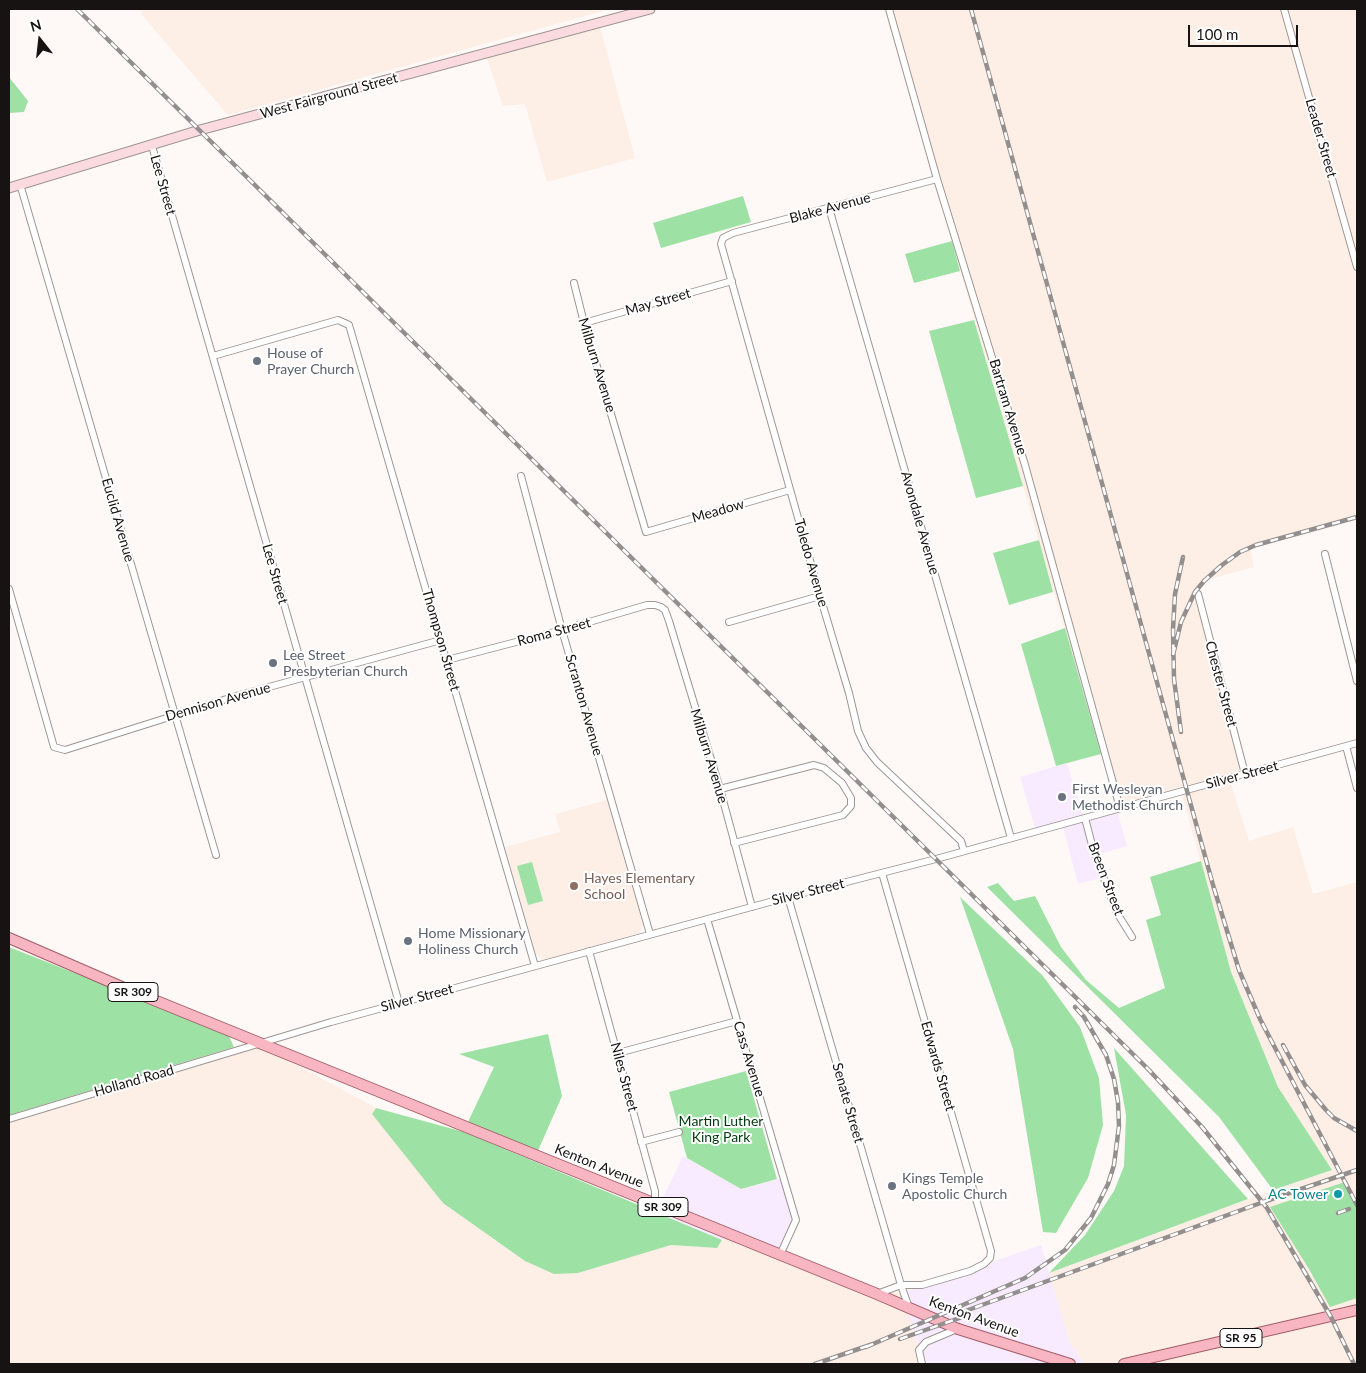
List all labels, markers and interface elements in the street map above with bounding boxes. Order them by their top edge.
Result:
north arrow [15,15,65,65]
text: N [28,15,43,35]
scale bar [1191,15,1301,47]
text: 100 m [1196,25,1238,43]
street label: West Fairground Street [258,70,400,122]
street label: Leader Street [1302,96,1340,180]
street label: Lee Street [146,153,180,217]
street label: Blake Avenue [788,189,872,227]
street label: May Street [623,285,693,319]
street label: Milburn Avenue [575,316,619,414]
place label: House of Prayer Church [267,345,354,378]
marker: House of Prayer Church [251,355,263,367]
street label: Bartram Avenue [985,357,1031,457]
street label: Avondale Avenue [897,469,943,577]
street label: Euclid Avenue [98,476,138,564]
street label: Meadow [690,496,746,526]
street label: Toledo Avenue [790,517,832,609]
street label: Lee Street [258,542,292,606]
street label: Thompson Street [418,587,464,693]
street label: Roma Street [516,614,592,650]
street label: Chester Street [1201,639,1241,729]
place label: Lee Street Presbyterian Church [283,647,408,680]
street label: Scranton Avenue [562,652,606,758]
marker: Lee Street Presbyterian Church [267,657,279,669]
street label: Dennison Avenue [163,679,273,725]
street label: Milburn Avenue [687,707,731,805]
street label: Silver Street [1204,757,1280,793]
place label: First Wesleyan Methodist Church [1072,781,1183,814]
marker: First Wesleyan Methodist Church [1056,791,1068,803]
street label: Breen Street [1084,840,1128,918]
place label: Hayes Elementary School [584,870,695,902]
street label: Silver Street [770,875,846,909]
marker: Hayes Elementary School [568,880,580,892]
place label: Home Missionary Holiness Church [418,925,526,958]
marker: Home Missionary Holiness Church [402,935,414,947]
street label: Silver Street [379,980,455,1016]
road number: SR 309 [108,982,158,1002]
street label: Cass Avenue [730,1019,768,1099]
street label: Edwards Street [917,1019,959,1113]
street label: Niles Street [607,1040,641,1114]
street label: Senate Street [829,1061,867,1145]
street label: Holland Road [92,1062,176,1100]
park label: Martin Luther King Park [679,1113,763,1146]
street label: Kenton Avenue [552,1141,646,1191]
place label: Kings Temple Apostolic Church [902,1170,1007,1202]
marker: Kings Temple Apostolic Church [886,1180,898,1192]
place label: AC Tower [1268,1186,1328,1202]
marker: AC Tower [1332,1188,1344,1200]
road number: SR 309 [638,1198,688,1216]
street label: Kenton Avenue [927,1293,1021,1341]
road number: SR 95 [1220,1329,1262,1348]

